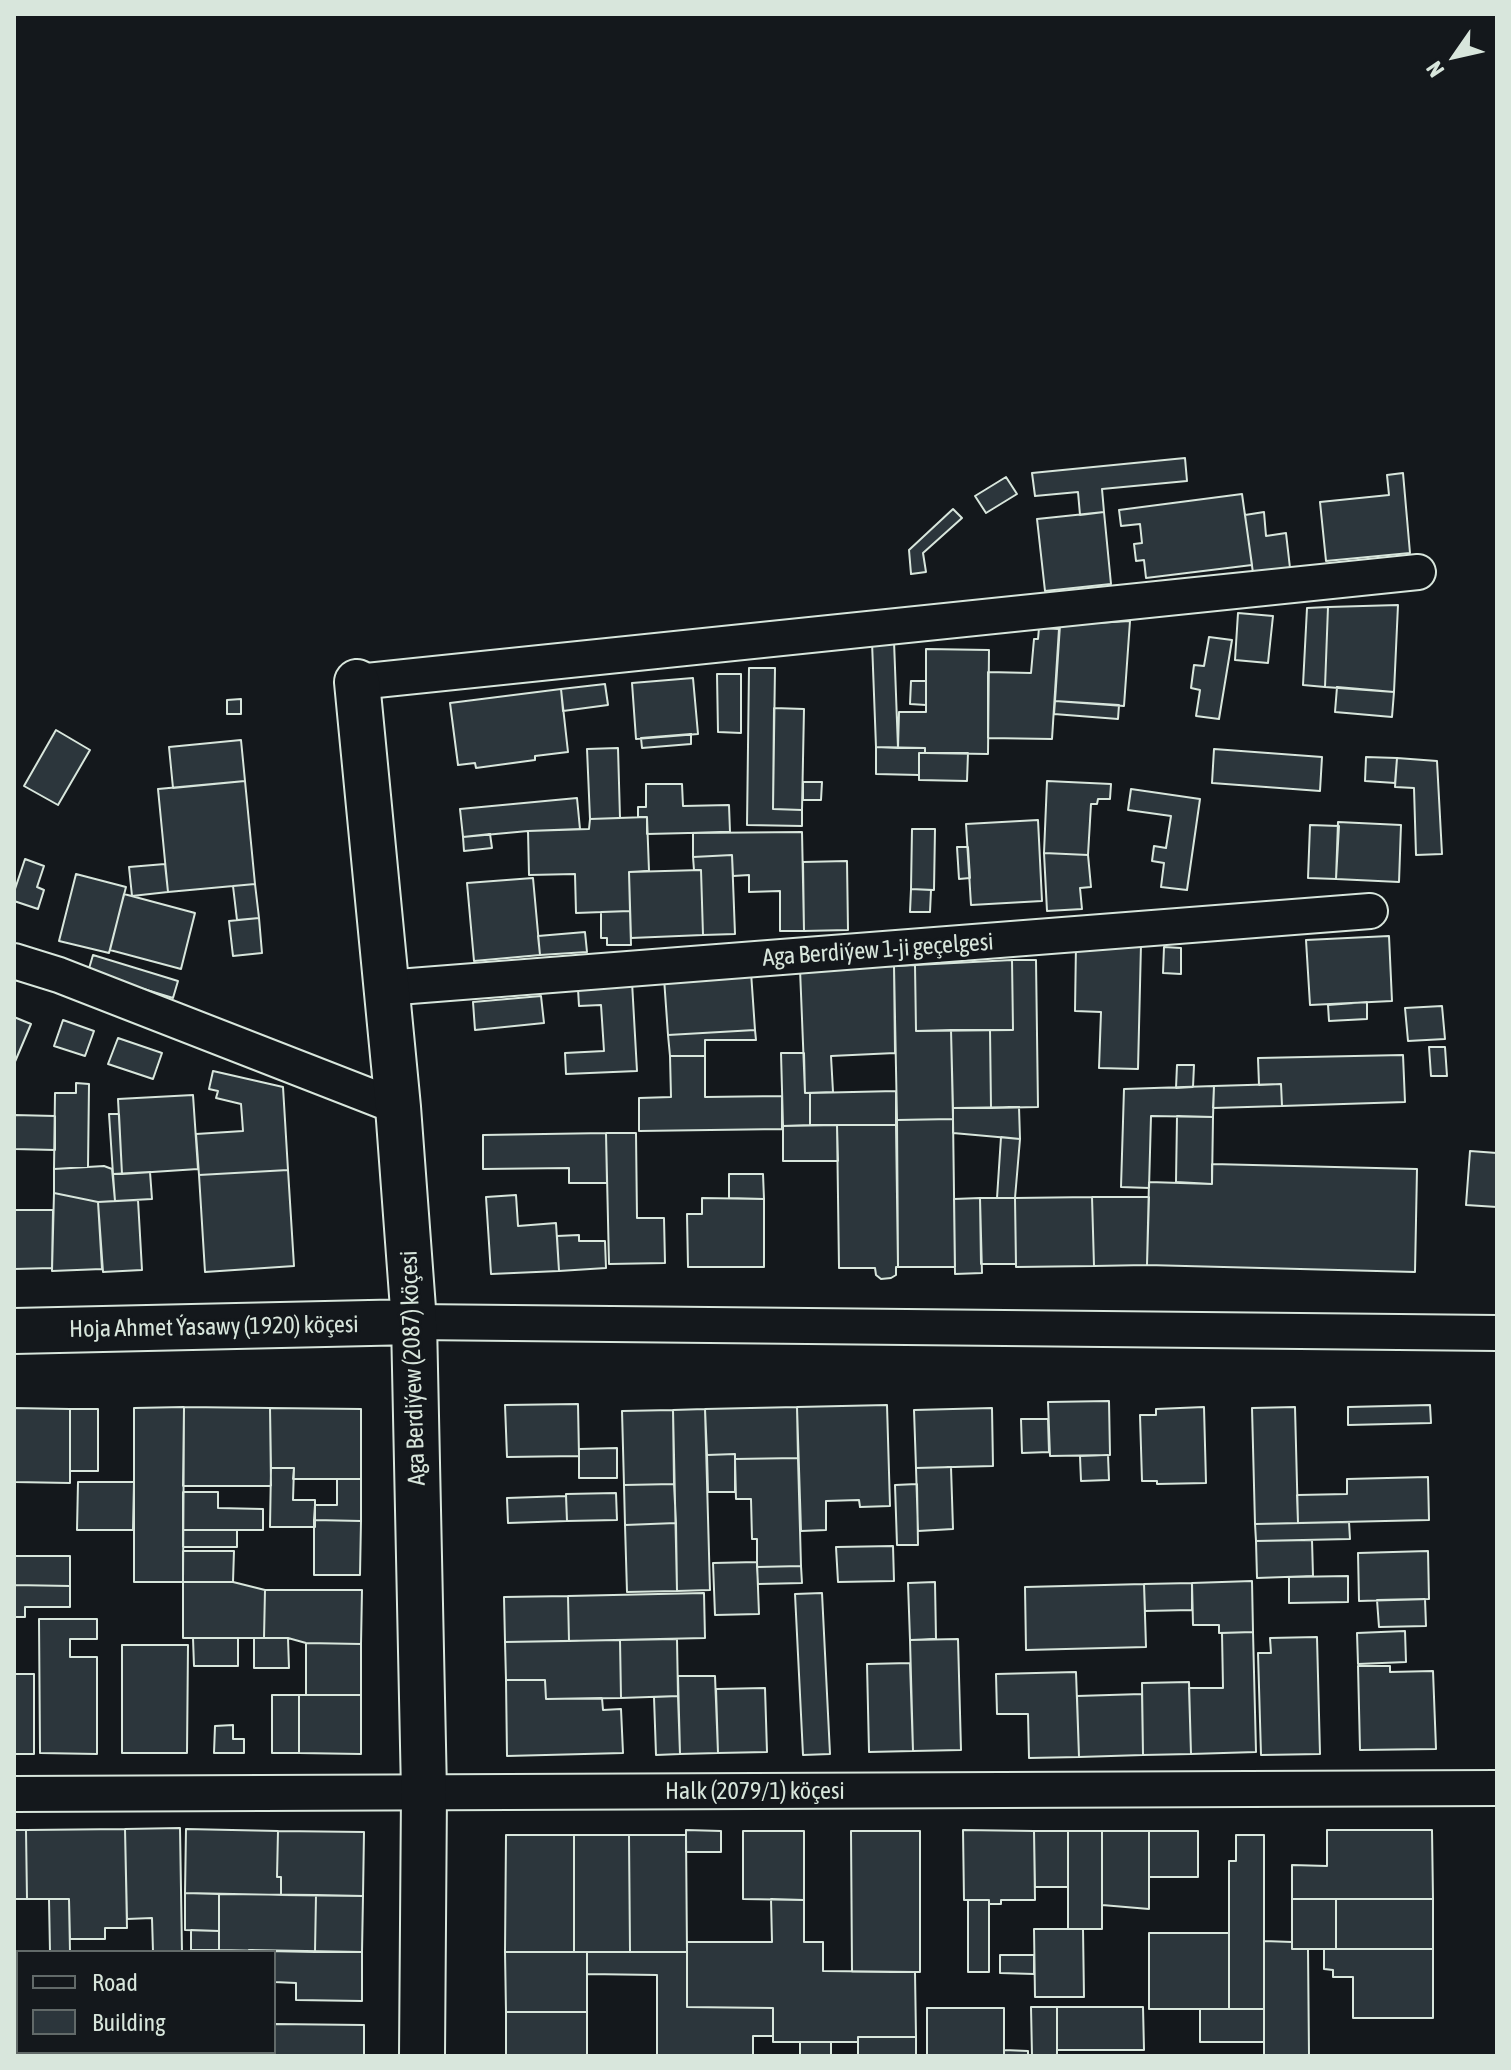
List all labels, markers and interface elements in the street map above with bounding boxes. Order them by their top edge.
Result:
north arrow [1415,16,1495,96]
text: N [1421,57,1450,82]
street label: Aga Berdiýew 1-ji geçelgesi [761,928,995,972]
street label: Aga Berdiýew (2087) köçesi [395,1250,431,1486]
street label: Hoja Ahmet Ýasawy (1920) köçesi [69,1310,359,1344]
street label: Halk (2079/1) köçesi [665,1777,845,1805]
legend [16,1950,276,2054]
text: Road [92,1969,138,1996]
text: Building [92,2009,165,2036]

